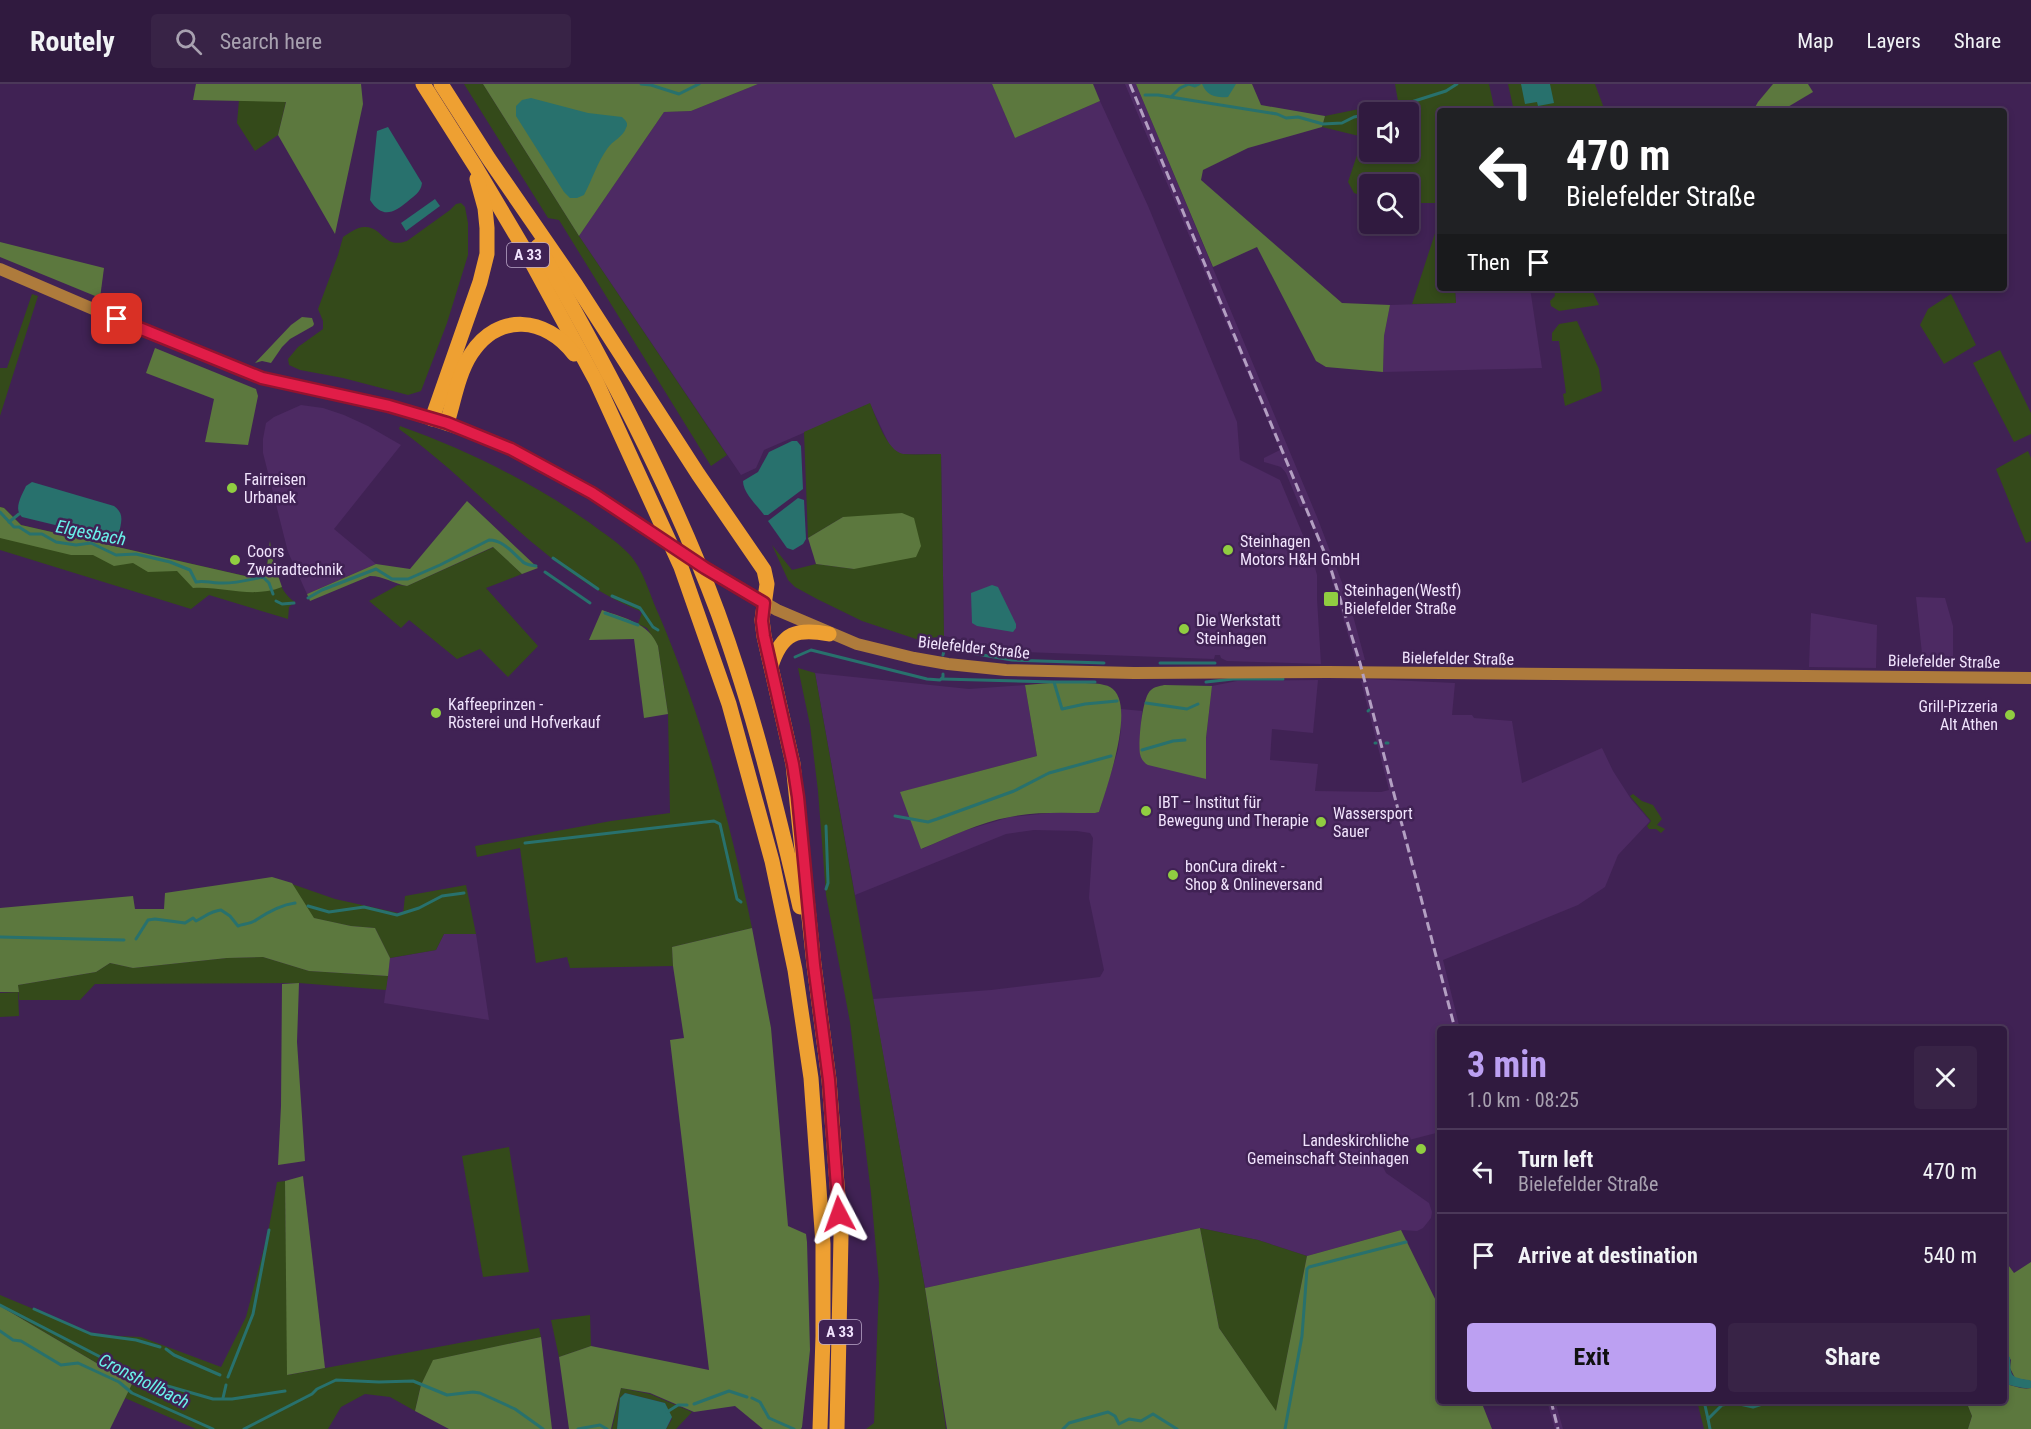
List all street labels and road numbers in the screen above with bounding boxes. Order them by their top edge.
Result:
road number: A 33 [507,243,549,267]
street label: Bielefelder Straße [917,632,1031,663]
street label: Bielefelder Straße [1402,648,1514,669]
street label: Bielefelder Straße [1888,651,2000,672]
road number: A 33 [819,1320,861,1344]

